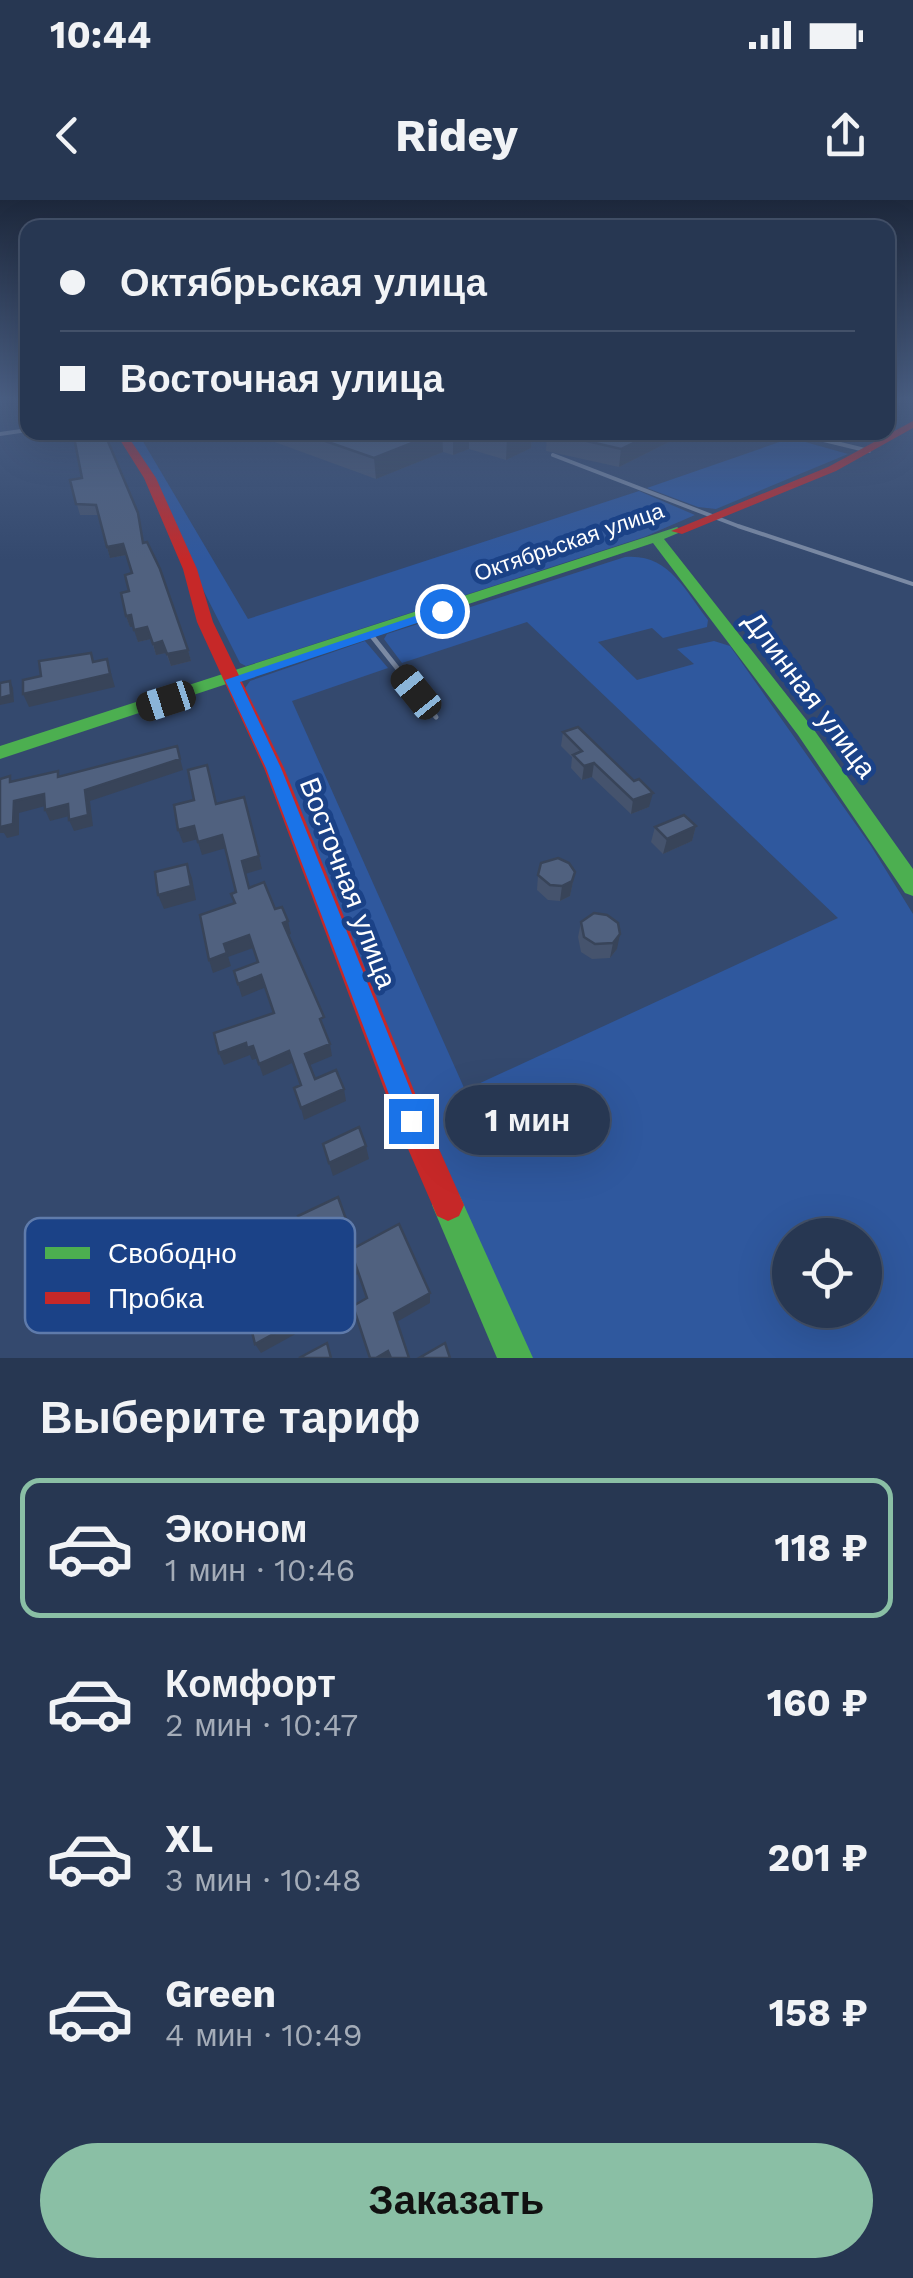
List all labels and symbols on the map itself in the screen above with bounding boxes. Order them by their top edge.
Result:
street label: Октябрьская улица [471,498,668,586]
route start [420,589,465,634]
street label: Длинная улица [737,606,883,785]
car [385,659,447,725]
car [133,677,199,725]
street label: Восточная улица [293,773,404,993]
callout: 1 мин [446,1086,611,1156]
route end [389,1099,434,1144]
legend [25,1218,355,1333]
text: Свободно [108,1237,237,1270]
text: Пробка [108,1282,204,1315]

